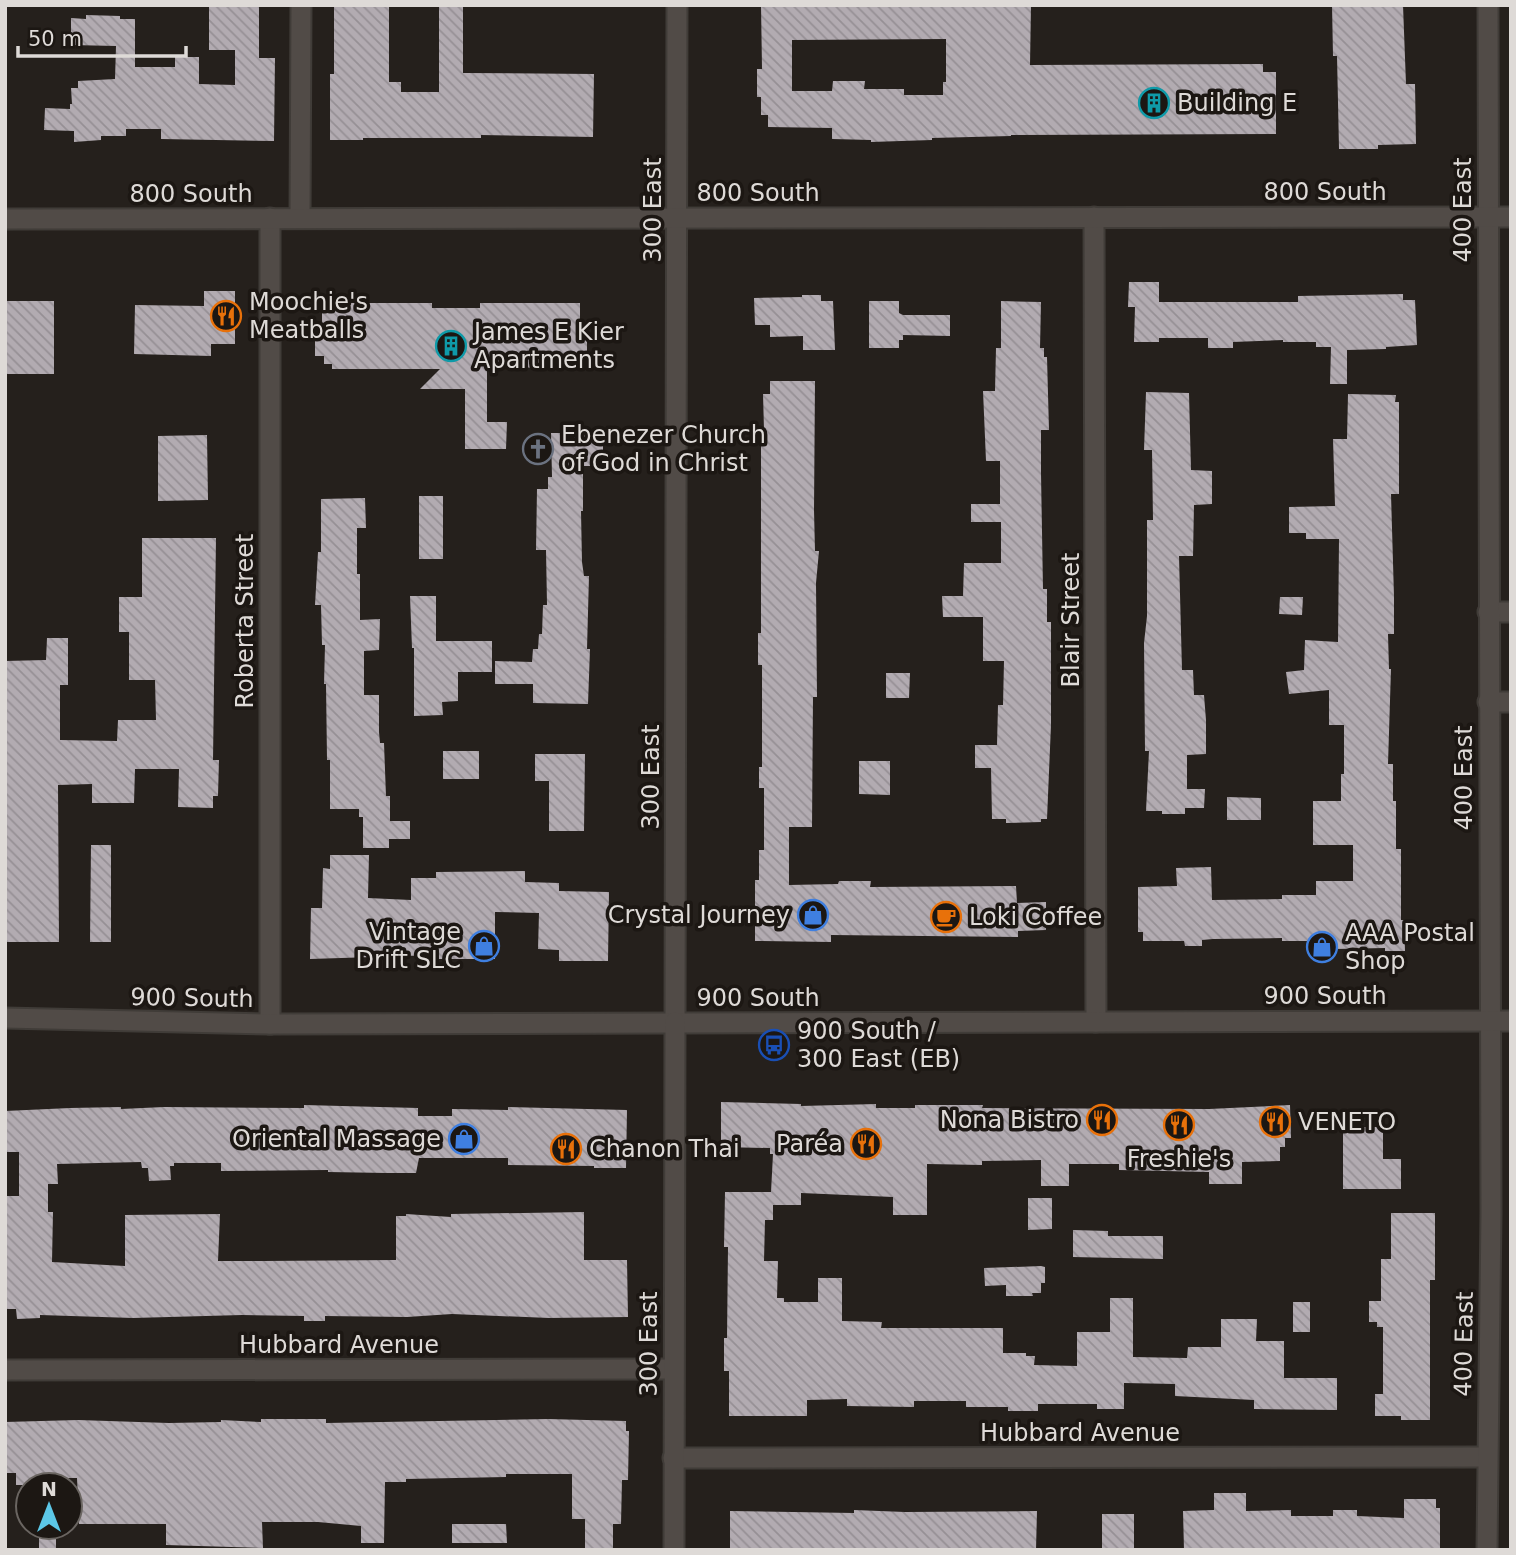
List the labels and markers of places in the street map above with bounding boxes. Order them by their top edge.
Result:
building icon: Building E [1137,86,1171,120]
place label: Building E [1177,89,1297,117]
place label: Moochie's Meatballs [249,288,368,344]
restaurant icon: Moochie's Meatballs [209,299,243,333]
place label: James E Kier Apartments [472,318,624,374]
building icon: James E Kier Apartments [434,329,468,363]
place label: Ebenezer Church of God in Christ [561,421,766,477]
church icon: Ebenezer Church of God in Christ [521,432,555,466]
shop icon: Crystal Journey [796,898,830,932]
cafe icon: Loki Coffee [929,900,963,934]
place label: Crystal Journey [608,901,790,929]
place label: Loki Coffee [969,903,1102,931]
place label: Vintage Drift SLC [356,918,461,974]
place label: AAA Postal Shop [1345,919,1475,975]
shop icon: Vintage Drift SLC [467,929,501,963]
shop icon: AAA Postal Shop [1305,930,1339,964]
place label: 900 South / 300 East (EB) [797,1017,960,1073]
bus stop icon: 900 South / 300 East (EB) [757,1028,791,1062]
restaurant icon: Nona Bistro [1085,1103,1119,1137]
restaurant icon: VENETO [1258,1105,1292,1139]
place label: Nona Bistro [940,1106,1079,1134]
restaurant icon: Freshie's [1162,1108,1196,1142]
place label: VENETO [1298,1108,1396,1136]
shop icon: Oriental Massage [447,1122,481,1156]
place label: Oriental Massage [232,1125,441,1153]
restaurant icon: Paréa [849,1127,883,1161]
place label: Paréa [776,1130,843,1158]
restaurant icon: Chanon Thai [549,1132,583,1166]
place label: Chanon Thai [589,1135,740,1163]
place label: Freshie's [1127,1145,1231,1173]

